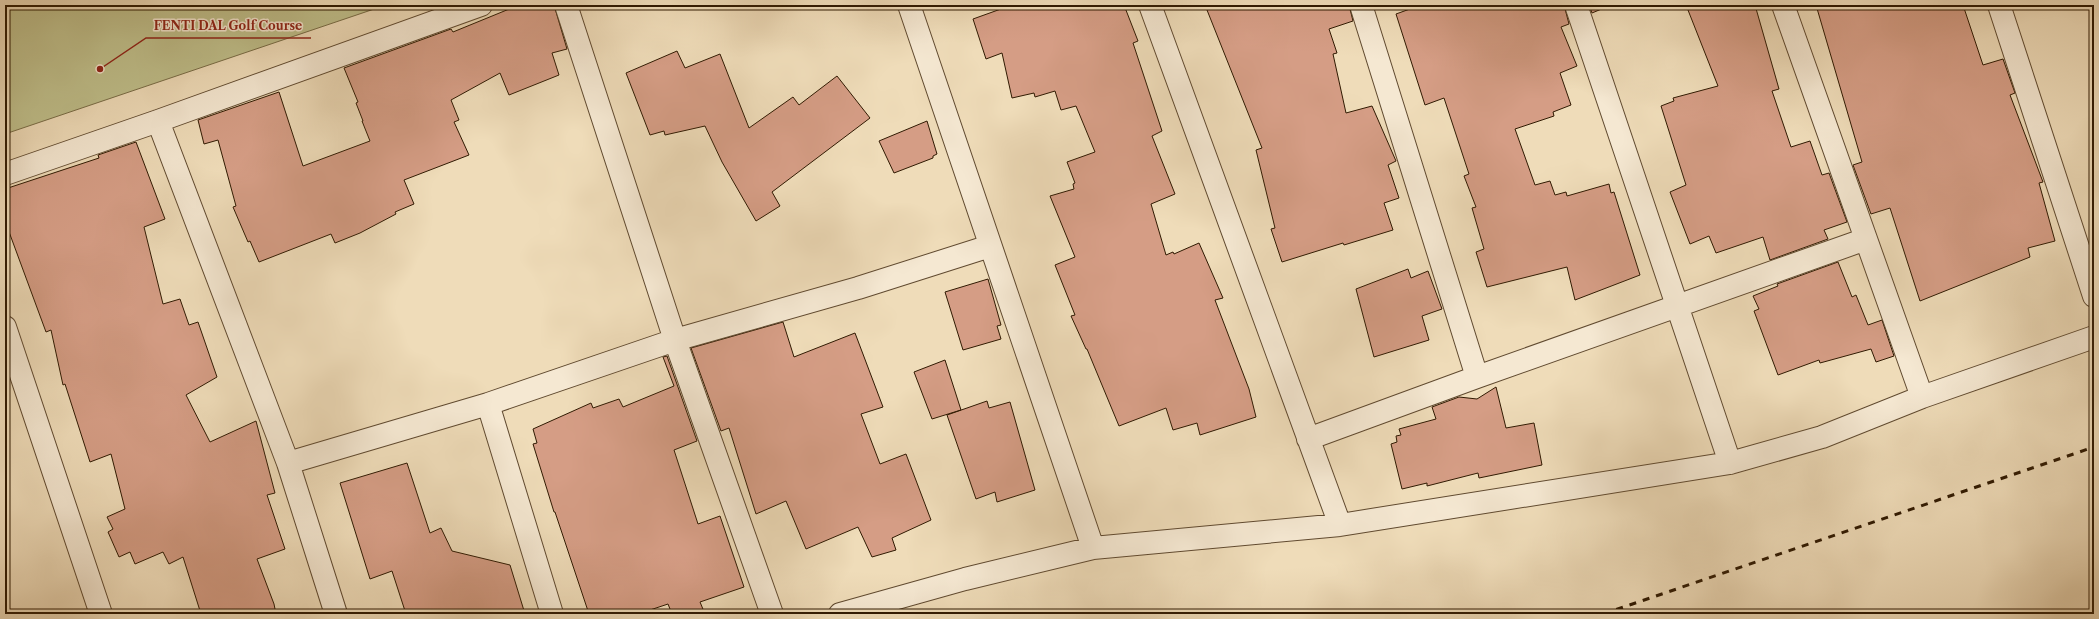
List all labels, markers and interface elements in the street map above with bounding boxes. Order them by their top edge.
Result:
callout: FENTI DAL Golf Course [146,14,311,38]
text: FENTI DAL Golf Course [154,18,302,33]

